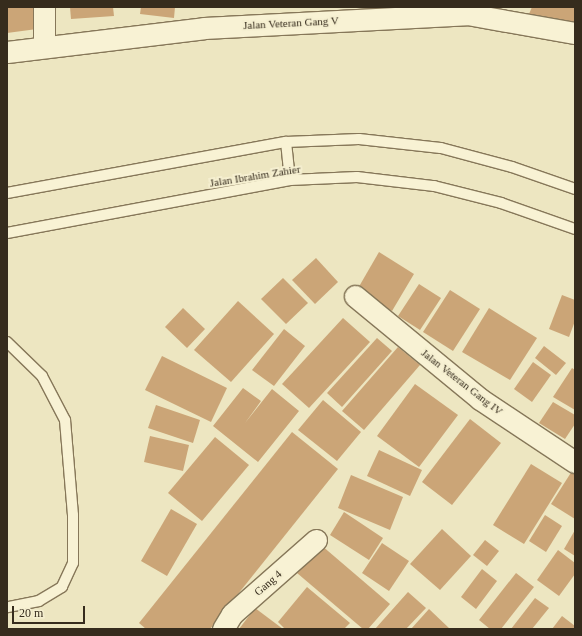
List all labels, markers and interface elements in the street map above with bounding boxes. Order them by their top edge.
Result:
street label: Jalan Veteran Gang V [243,14,339,32]
street label: Jalan Ibrahim Zahier [209,162,301,190]
street label: Jalan Veteran Gang IV [419,346,505,418]
street label: Gang 4 [252,567,284,599]
scale bar [14,598,87,624]
text: 20 m [19,606,43,620]

